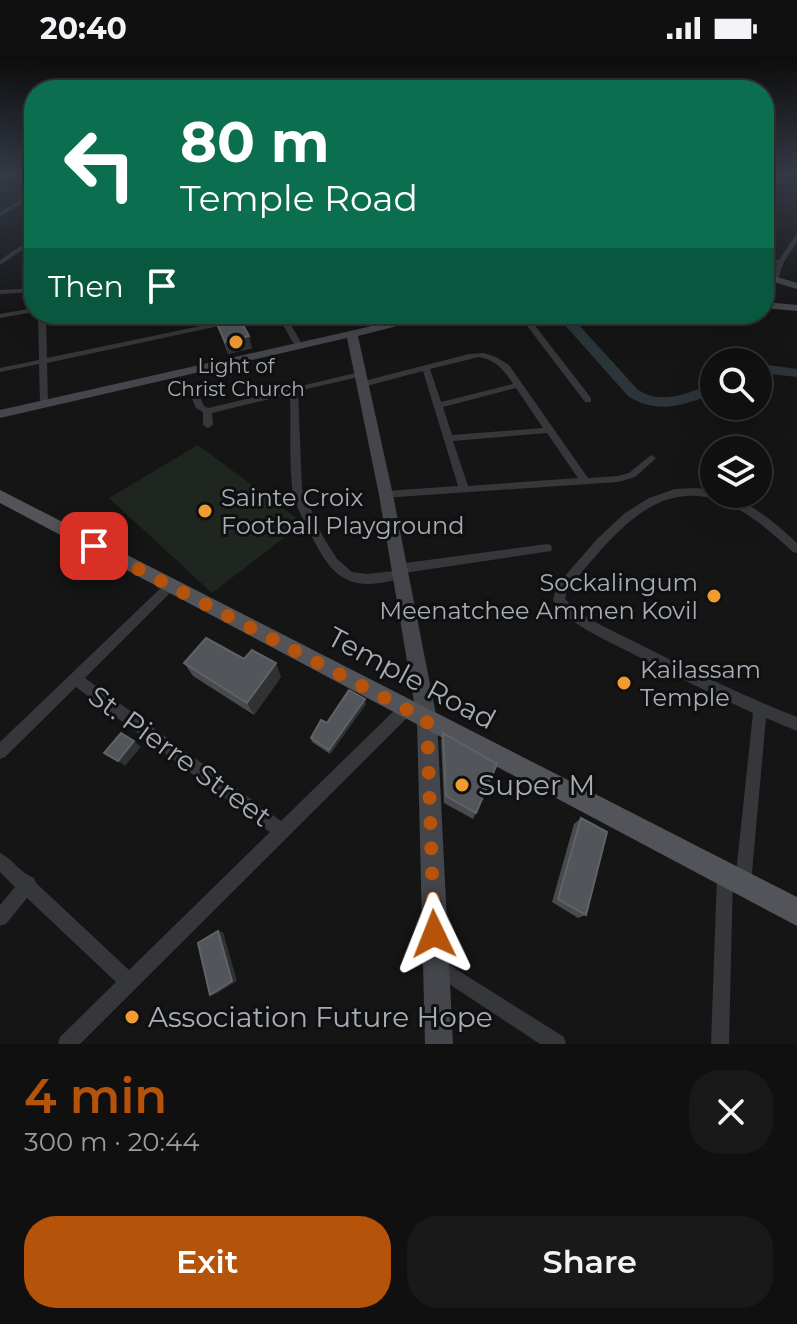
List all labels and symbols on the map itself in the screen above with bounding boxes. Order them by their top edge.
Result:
marker: Light of Christ Church [227,333,245,351]
place label: Light of Christ Church [167,354,305,401]
place label: Sainte Croix Football Playground [221,483,465,540]
marker: Sainte Croix Football Playground [196,502,214,520]
pin [60,512,128,580]
place label: Sockalingum Meenatchee Ammen Kovil [379,568,698,625]
marker: Sockalingum Meenatchee Ammen Kovil [705,587,723,605]
street label: Temple Road [322,620,502,736]
place label: Kailassam Temple [640,655,761,712]
marker: Kailassam Temple [615,674,633,692]
street label: St. Pierre Street [82,678,278,834]
place label: Super M [478,768,595,802]
marker: Super M [453,776,471,794]
position arrow [392,892,476,976]
place label: Association Future Hope [148,1000,493,1034]
marker: Association Future Hope [123,1008,141,1026]

